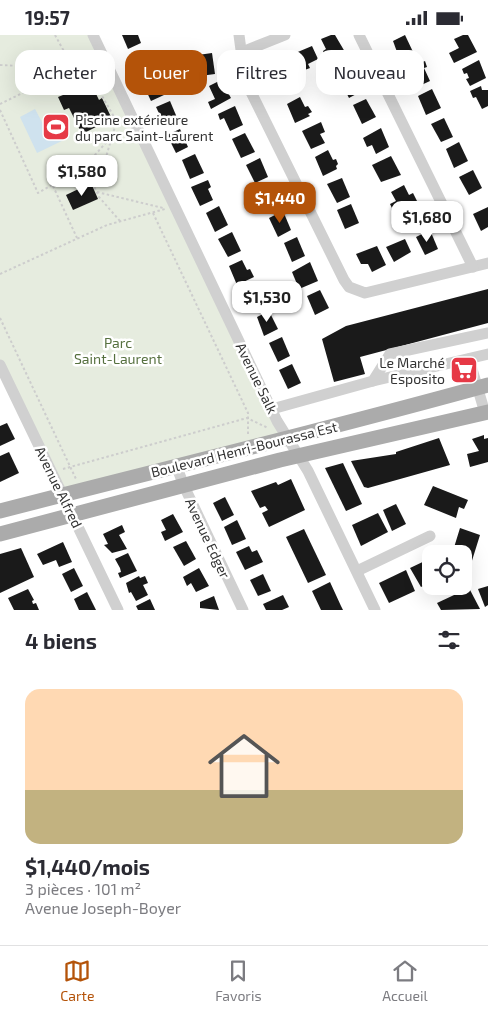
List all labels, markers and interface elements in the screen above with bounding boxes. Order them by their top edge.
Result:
text: 19:57 [25,6,70,29]
chip: Acheter [15,50,115,95]
chip: Louer [125,50,207,95]
chip: Filtres [217,50,306,95]
chip: Nouveau [316,50,424,95]
place label: Piscine extérieure du parc Saint-Laurent [75,111,213,144]
sports icon: Piscine extérieure du parc Saint-Laurent [41,112,71,142]
pin: $1,580 [41,155,123,197]
text: $1,580 [58,161,106,180]
pin: $1,440 [239,181,321,224]
text: $1,440 [255,188,305,207]
pin: $1,680 [386,201,468,243]
text: $1,680 [402,207,452,226]
pin: $1,530 [226,281,308,323]
text: $1,530 [243,287,291,306]
park label: Parc Saint-Laurent [74,334,162,367]
street label: Avenue Salk [233,340,281,416]
place label: Le Marché Esposito [379,354,445,387]
supermarket icon: Le Marché Esposito [449,355,479,385]
street label: Boulevard Henri-Bourassa Est [149,418,339,480]
street label: Avenue Alfred [32,443,86,531]
street label: Avenue Edger [182,495,234,581]
map controls [422,545,472,595]
button: locate [422,545,472,595]
icon: filters [435,626,463,654]
text: 4 biens [25,628,97,653]
icon: home [199,721,289,811]
text: $1,440/mois [25,854,150,879]
text: 3 pièces · 101 m² [25,879,141,898]
text: Avenue Joseph-Boyer [25,898,181,917]
tab: Carte [60,957,94,1004]
tab: Favoris [215,957,262,1004]
tab: Accueil [382,957,428,1004]

